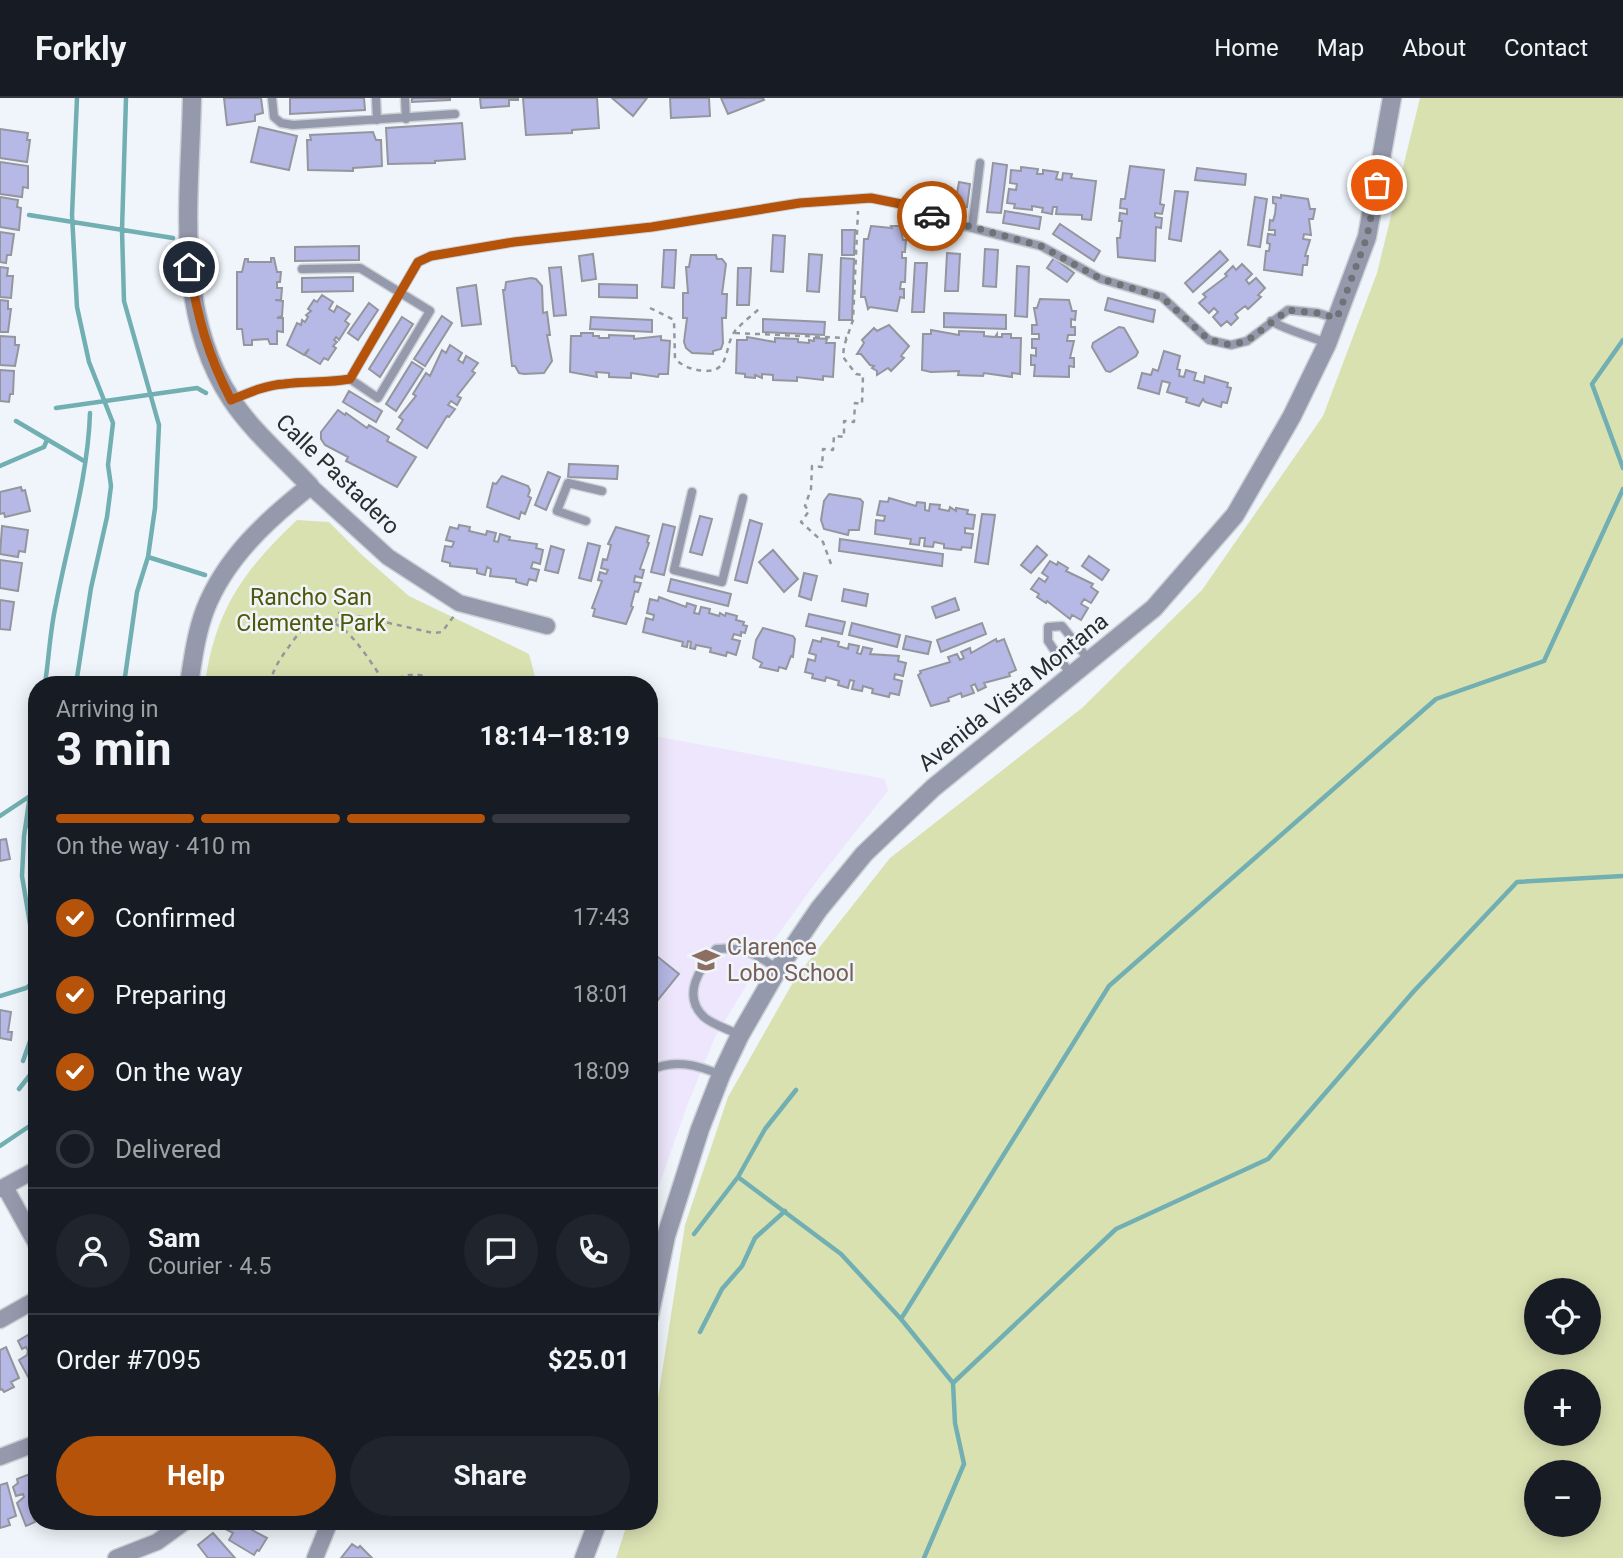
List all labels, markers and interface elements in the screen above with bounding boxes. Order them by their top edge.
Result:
text: Forkly [35,29,126,68]
text: Home [1214,34,1279,62]
text: Map [1317,34,1364,62]
text: About [1402,34,1466,62]
text: Contact [1504,34,1588,62]
pin [1347,155,1407,215]
icon: bag [1358,166,1396,204]
courier [897,181,967,251]
icon: car [913,197,951,235]
pin [159,237,219,297]
icon: home [170,248,208,286]
street label: Calle Pastadero [270,409,405,540]
park label: Rancho San Clemente Park [236,584,386,637]
street label: Avenida Vista Montana [913,608,1114,777]
text: Arriving in [56,696,159,723]
text: 18:14–18:19 [480,721,630,751]
text: 3 min [56,722,172,776]
text: On the way · 410 m [56,833,251,860]
icon: check [56,899,94,937]
text: Confirmed [115,903,236,933]
text: 17:43 [573,904,630,931]
place label: Clarence Lobo School [727,934,854,987]
school or university icon: Clarence Lobo School [691,945,721,975]
icon: check [56,976,94,1014]
text: Preparing [115,980,227,1010]
text: 18:01 [573,981,630,1008]
icon: check [56,1053,94,1091]
text: On the way [115,1057,243,1087]
text: 18:09 [573,1058,630,1085]
text: Delivered [115,1134,222,1164]
button: person [56,1214,130,1288]
button: chat [464,1214,538,1288]
button: phone [556,1214,630,1288]
text: Sam [148,1223,200,1253]
text: Courier · 4.5 [148,1253,271,1280]
map controls [1524,1278,1601,1537]
button: locate [1524,1278,1601,1355]
text: Order #7095 [56,1345,201,1375]
text: $25.01 [548,1345,630,1375]
button: + [1524,1369,1601,1446]
button: Help [56,1436,336,1516]
button: Share [350,1436,630,1516]
button: − [1524,1460,1601,1537]

